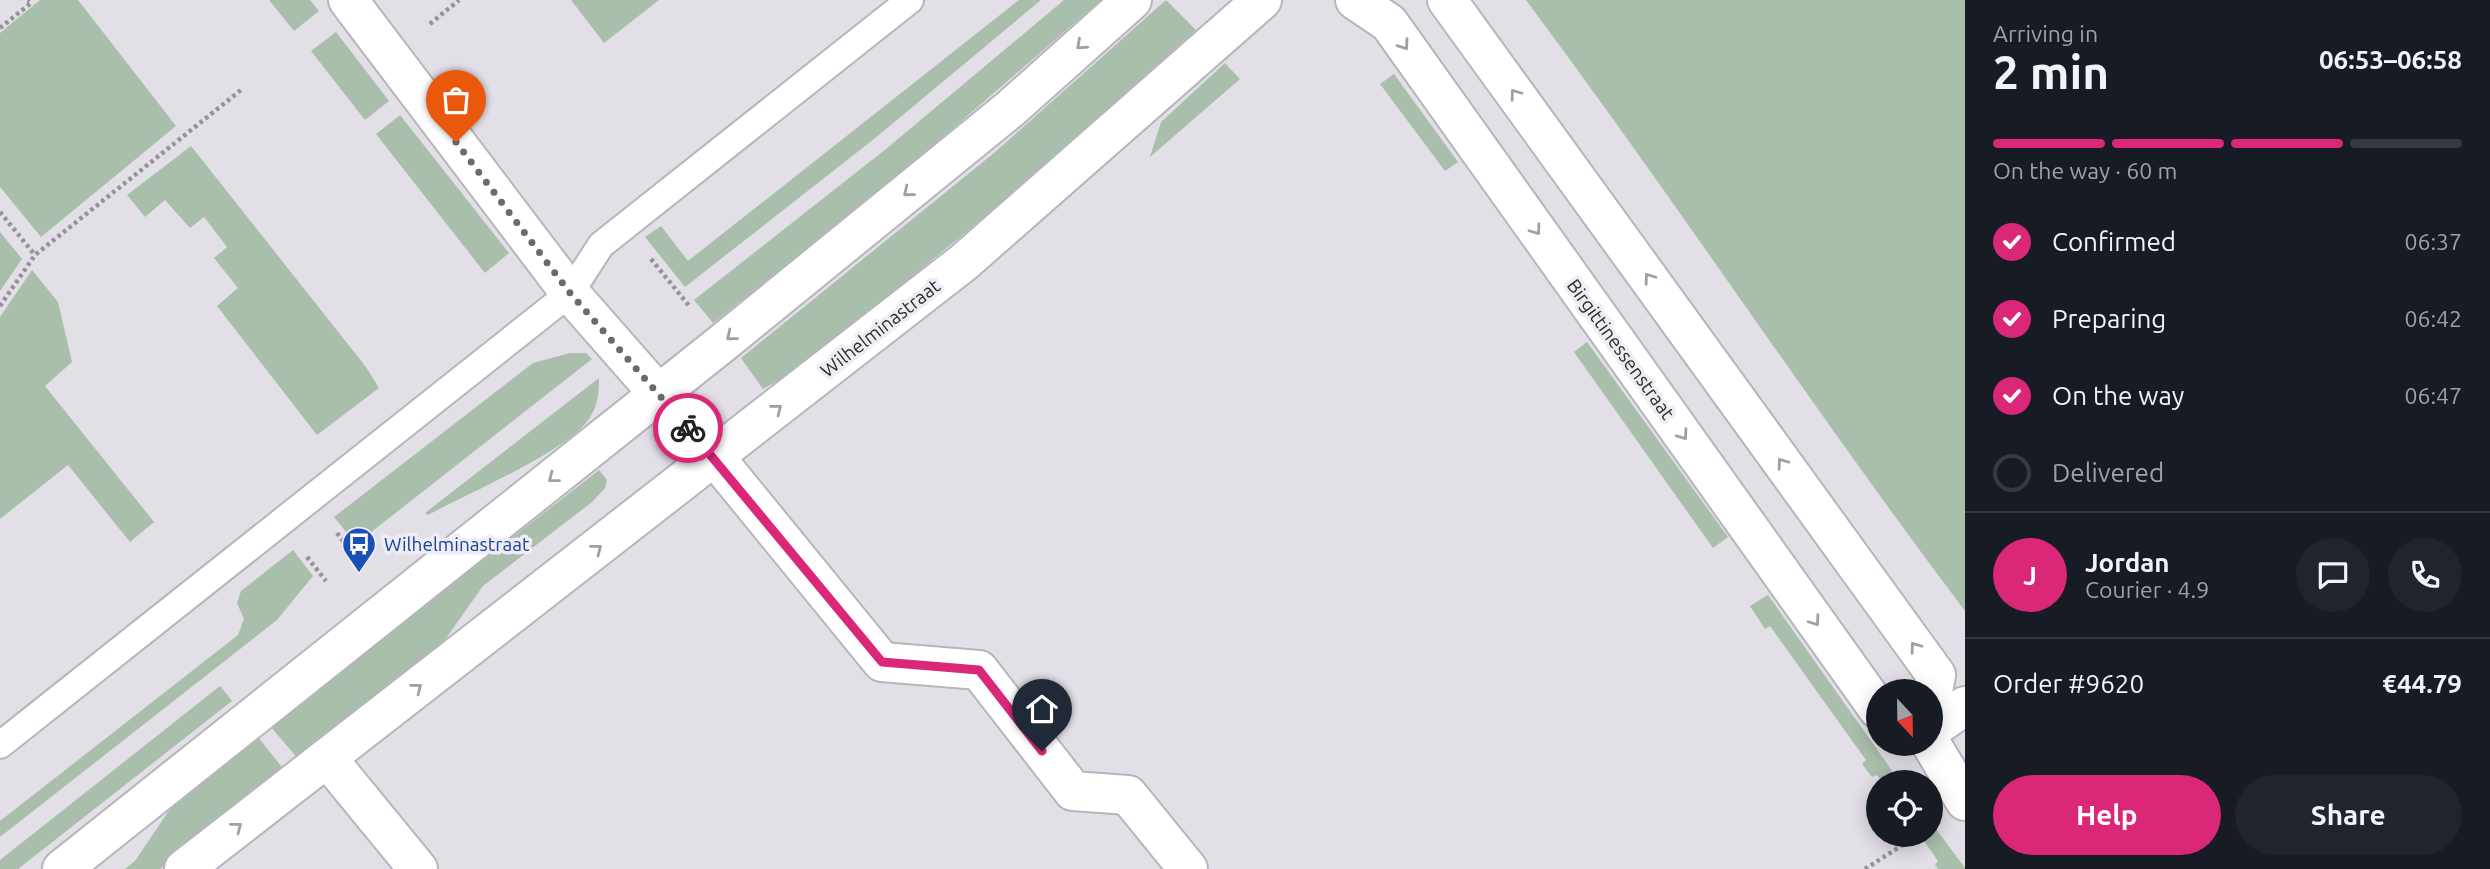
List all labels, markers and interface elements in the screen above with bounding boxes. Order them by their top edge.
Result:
text: Arriving in [1993,21,2098,46]
one-way arrow [1076,37,1089,50]
one-way arrow [1396,37,1408,50]
text: 06:53–06:58 [2319,45,2462,74]
text: 2 min [1993,46,2109,98]
pin [426,70,486,142]
icon: bag [437,81,475,119]
one-way arrow [1511,89,1524,102]
text: On the way · 60 m [1993,158,2177,183]
one-way arrow [903,184,915,197]
one-way arrow [1528,222,1541,235]
icon: check [1993,223,2031,261]
text: Confirmed [2052,227,2176,256]
text: 06:37 [2404,229,2462,254]
street label: Wilhelminastraat [816,274,944,381]
one-way arrow [1645,274,1657,286]
street label: Birgittinessenstraat [1563,275,1680,424]
icon: check [1993,300,2031,338]
text: Preparing [2052,304,2166,333]
text: 06:42 [2404,306,2462,331]
one-way arrow [727,328,739,341]
icon: check [1993,377,2031,415]
text: On the way [2052,381,2184,410]
text: 06:47 [2404,383,2462,408]
courier [653,393,723,463]
one-way arrow [770,405,782,418]
icon: bike [669,409,707,447]
one-way arrow [1675,427,1687,440]
one-way arrow [1778,458,1790,471]
text: Delivered [2052,458,2164,487]
one-way arrow [549,470,562,482]
bus stop icon: Wilhelminastraat [340,525,378,574]
place label: Wilhelminastraat [384,533,530,555]
button: chat [2296,538,2370,612]
button: phone [2388,538,2462,612]
one-way arrow [590,544,602,557]
text: Jordan [2085,548,2170,577]
text: J [2023,561,2037,590]
text: Courier · 4.9 [2085,577,2209,602]
one-way arrow [1807,613,1819,626]
one-way arrow [1911,642,1924,655]
text: Order #9620 [1993,669,2144,698]
text: €44.79 [2382,669,2462,698]
pin [1012,679,1072,751]
north arrow [1866,679,1942,756]
map controls [1866,679,1943,847]
one-way arrow [410,683,422,696]
icon: home [1023,690,1061,728]
button: locate [1866,770,1943,847]
button: Help [1993,775,2221,855]
button: Share [2235,775,2462,855]
one-way arrow [230,822,242,835]

